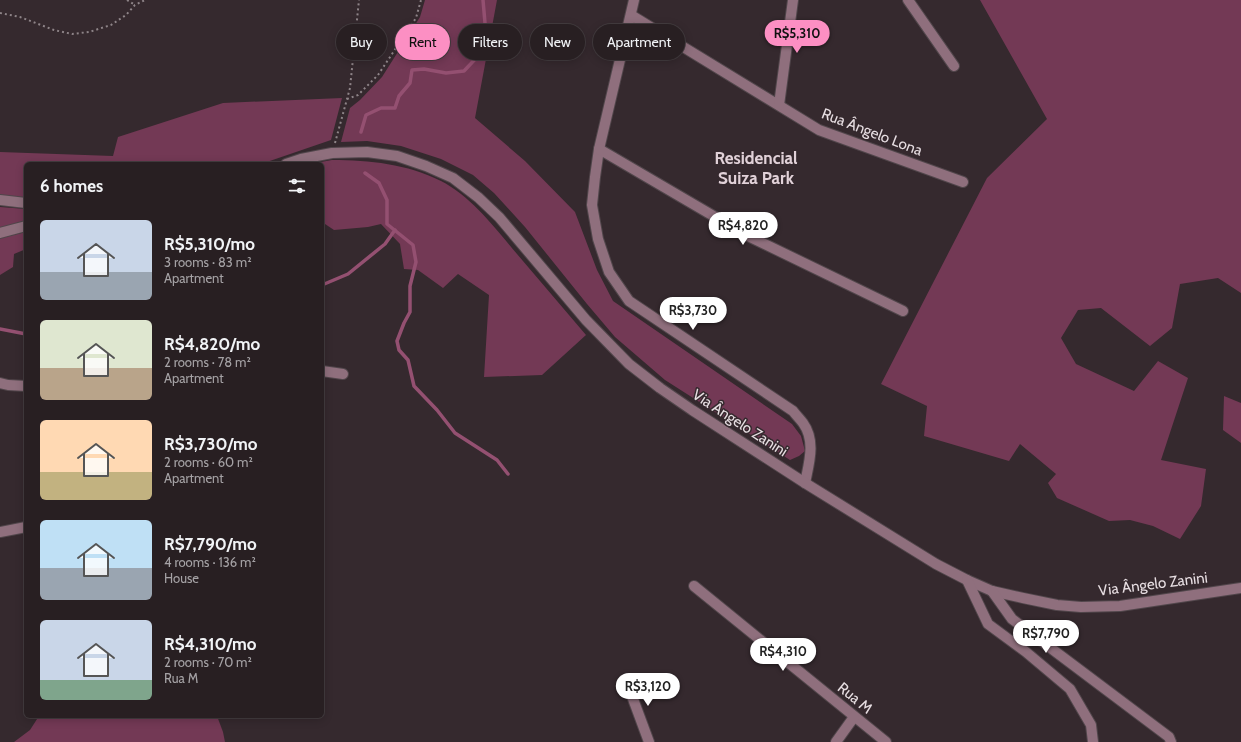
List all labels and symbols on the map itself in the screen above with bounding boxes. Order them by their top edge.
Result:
pin: R$5,310 [760,20,834,54]
street label: Rua Ângelo Lona [819,104,926,160]
district label: Residencial Suiza Park [715,148,798,188]
pin: R$4,820 [706,212,780,246]
pin: R$3,730 [656,297,730,331]
street label: Via Ângelo Zanini [689,385,792,460]
street label: Via Ângelo Zanini [1097,567,1209,600]
pin: R$7,790 [1009,620,1083,654]
pin: R$4,310 [746,638,820,672]
pin: R$3,120 [611,673,685,707]
street label: Rua M [834,679,876,717]

